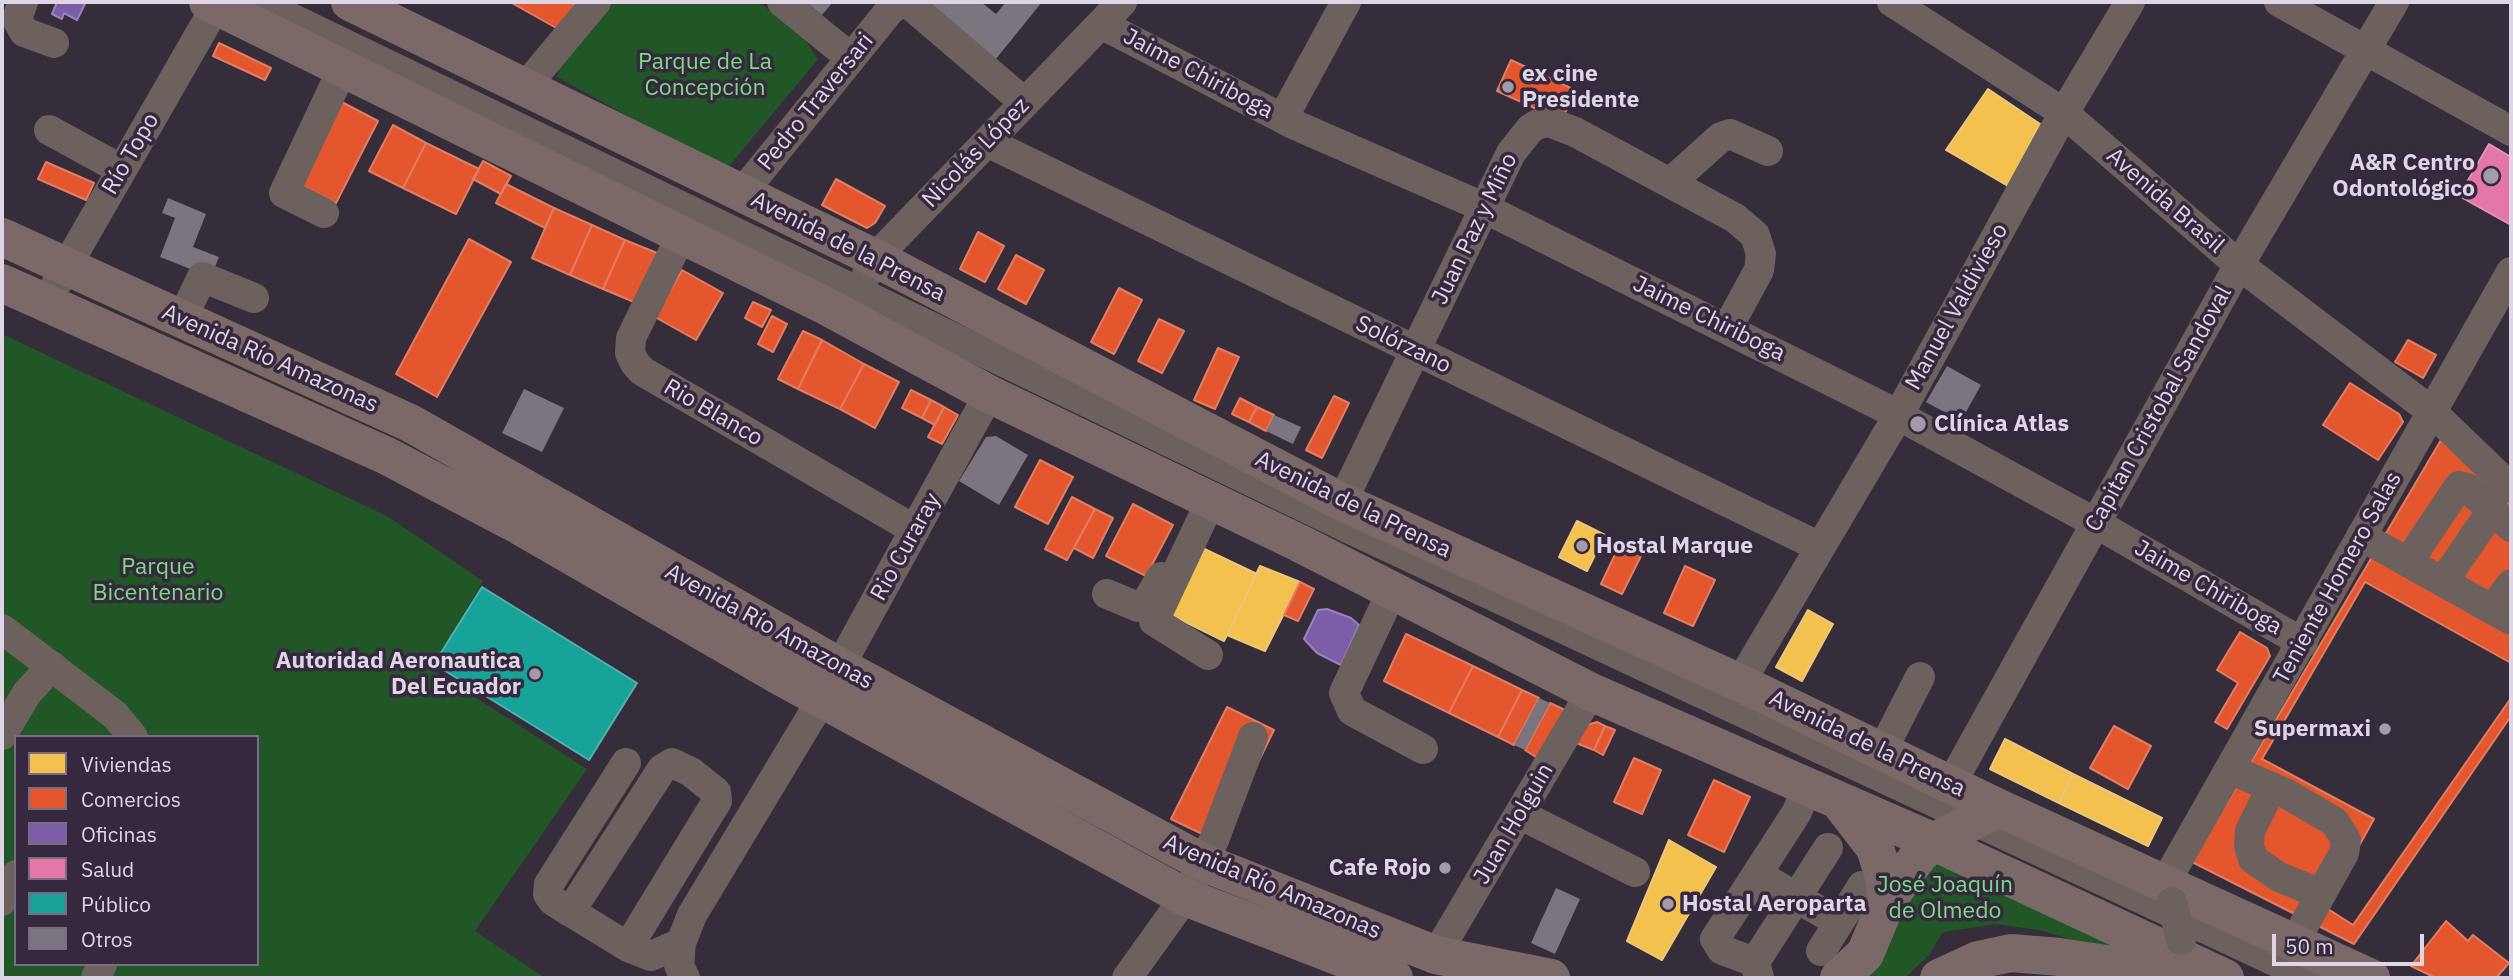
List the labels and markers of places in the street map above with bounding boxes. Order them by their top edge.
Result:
place label: ex cine Presidente [1522,60,1639,114]
marker: ex cine Presidente [1500,79,1516,95]
place label: A&R Centro Odontológico [2332,149,2475,203]
marker: A&R Centro Odontológico [2481,166,2501,186]
place label: Clínica Atlas [1934,410,2069,438]
marker: Clínica Atlas [1908,414,1928,434]
place label: Hostal Marque [1596,532,1753,560]
marker: Hostal Marque [1574,538,1590,554]
place label: Autoridad Aeronautica Del Ecuador [276,647,521,701]
marker: Autoridad Aeronautica Del Ecuador [527,666,543,682]
place label: Supermaxi [2254,715,2371,743]
marker: Supermaxi [2377,721,2393,737]
place label: Cafe Rojo [1329,854,1431,882]
marker: Cafe Rojo [1437,860,1453,876]
place label: Hostal Aeroparta [1682,890,1867,918]
marker: Hostal Aeroparta [1660,896,1676,912]

